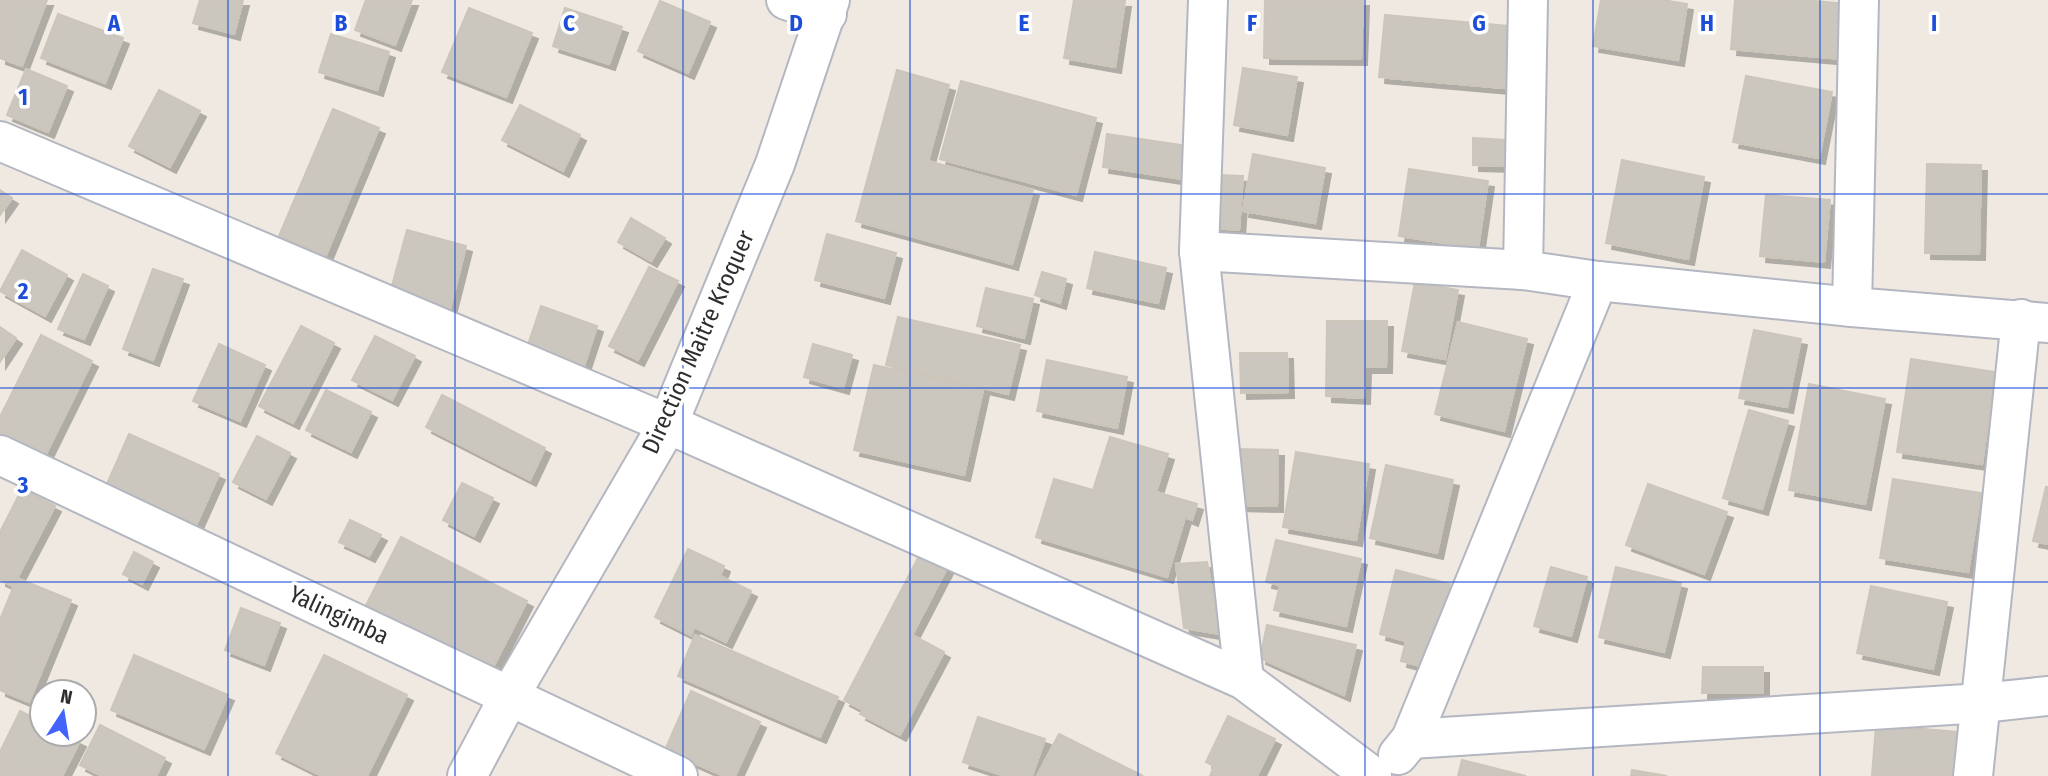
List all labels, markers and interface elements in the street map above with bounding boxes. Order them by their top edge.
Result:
text: A [107,9,121,37]
text: B [335,9,348,37]
text: C [563,9,575,37]
text: D [789,9,803,37]
text: E [1019,9,1030,37]
text: F [1247,9,1257,37]
text: G [1472,9,1486,37]
text: H [1700,9,1714,37]
text: I [1931,9,1937,37]
text: 1 [18,83,28,111]
street label: Direction Maitre Kroquer [636,226,760,458]
text: 2 [17,277,29,305]
text: 3 [17,471,29,499]
street label: Yalingimba [285,580,393,650]
north arrow [28,678,98,748]
text: N [58,684,74,709]

